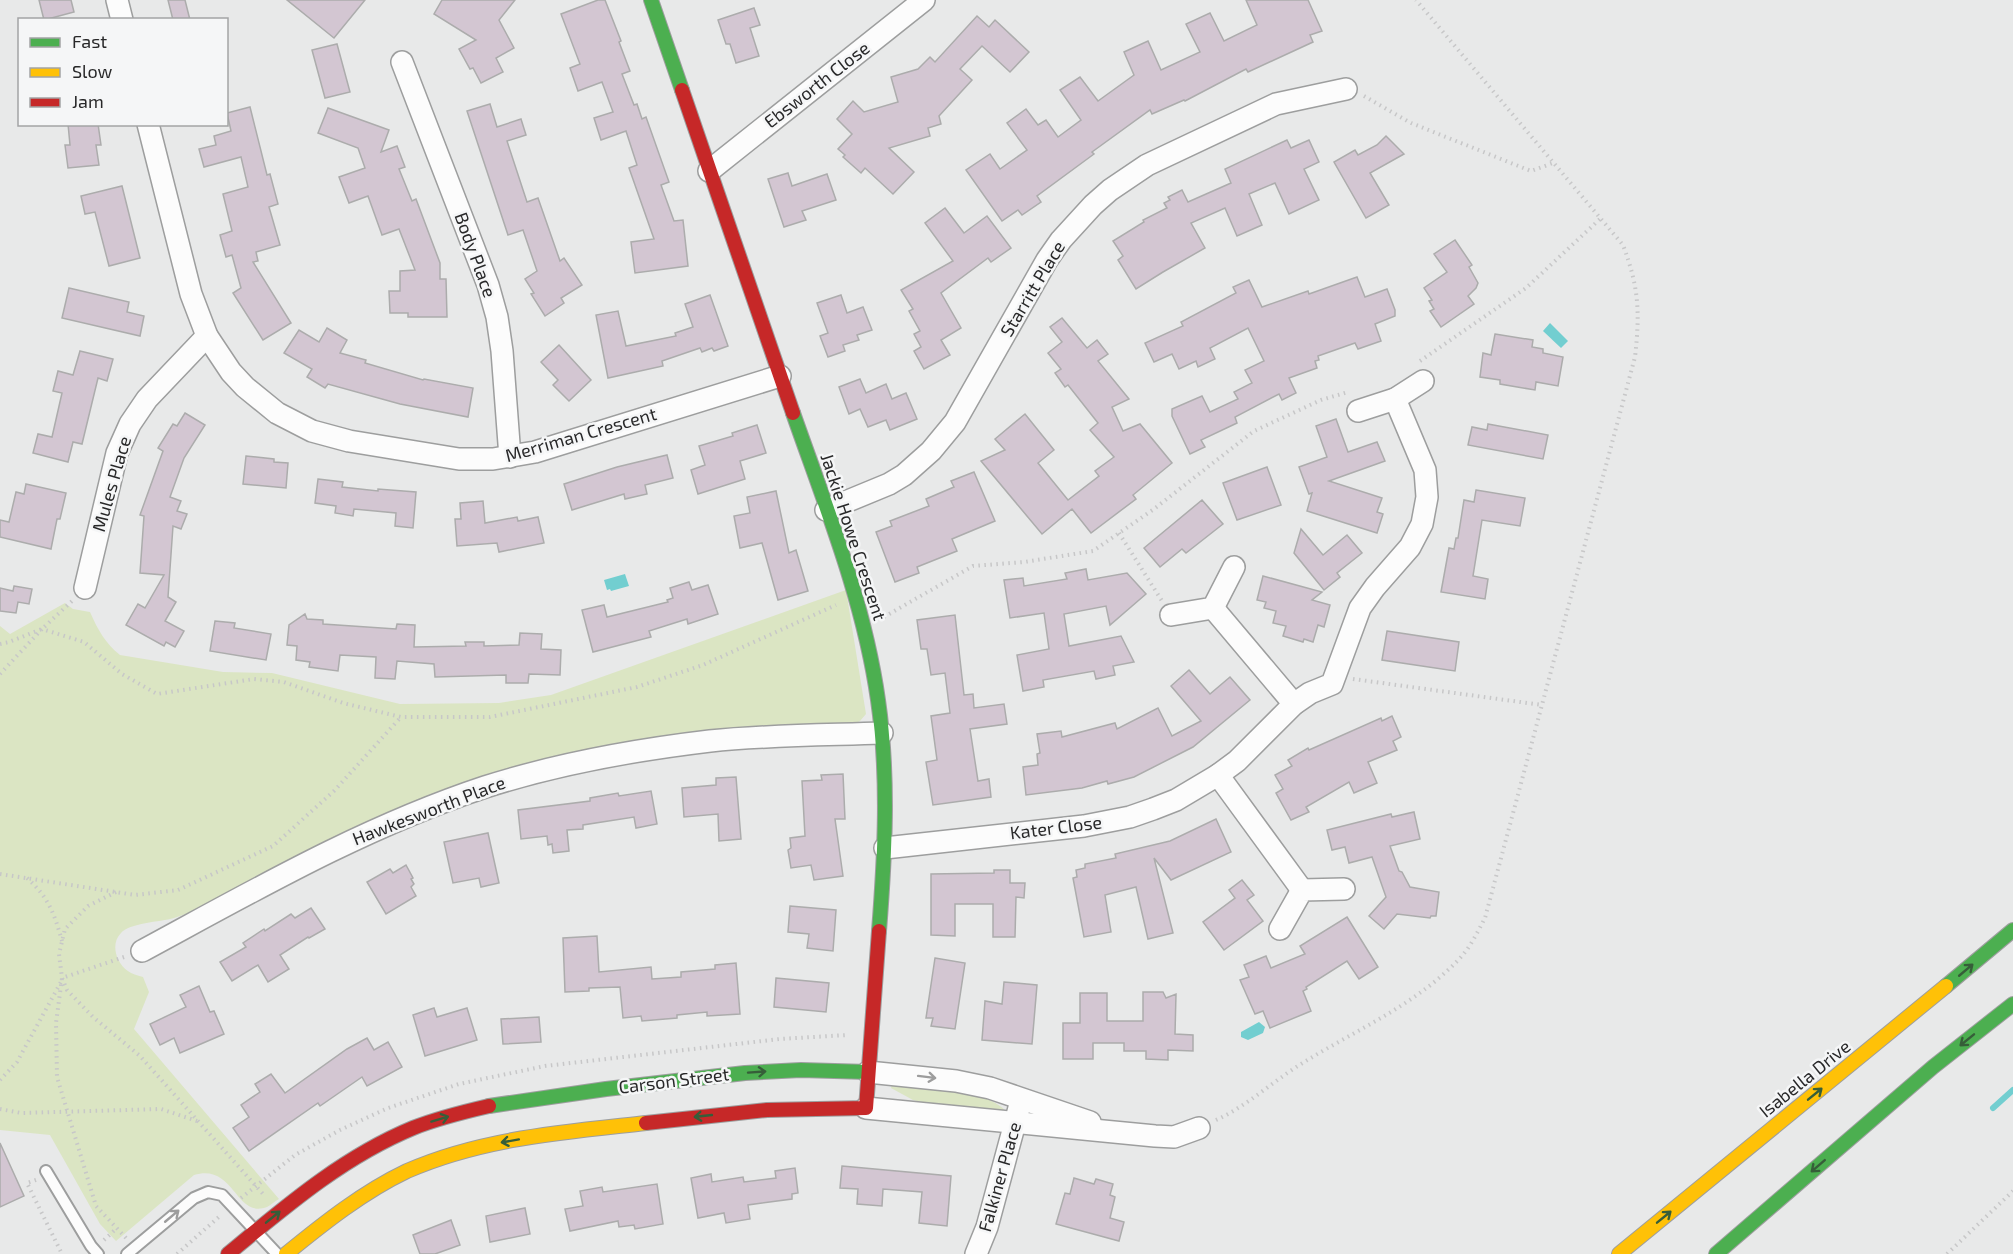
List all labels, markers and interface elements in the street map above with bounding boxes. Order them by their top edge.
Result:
legend [18,18,228,126]
text: Fast [72,30,107,52]
street label: Ebsworth Close [759,36,873,132]
text: Slow [72,60,113,82]
text: Jam [72,90,104,112]
street label: Body Place [450,209,501,300]
street label: Starritt Place [995,237,1069,340]
street label: Merriman Crescent [503,402,659,466]
street label: Mules Place [87,433,135,534]
street label: Jackie Howe Crescent [817,450,891,623]
street label: Hawkesworth Place [349,771,508,849]
street label: Kater Close [1009,810,1103,844]
one-way arrow [1958,963,1973,977]
one-way arrow [1960,1034,1976,1047]
street label: Isabella Drive [1754,1035,1854,1122]
street label: Carson Street [617,1062,731,1098]
one-way arrow [747,1066,766,1077]
one-way arrow [916,1072,936,1083]
one-way arrow [1807,1088,1823,1101]
one-way arrow [694,1111,714,1122]
one-way arrow [430,1113,449,1124]
street label: Falkiner Place [973,1119,1025,1234]
one-way arrow [500,1136,520,1147]
one-way arrow [1811,1159,1826,1173]
one-way arrow [164,1210,180,1223]
one-way arrow [1656,1210,1671,1224]
one-way arrow [265,1211,281,1224]

